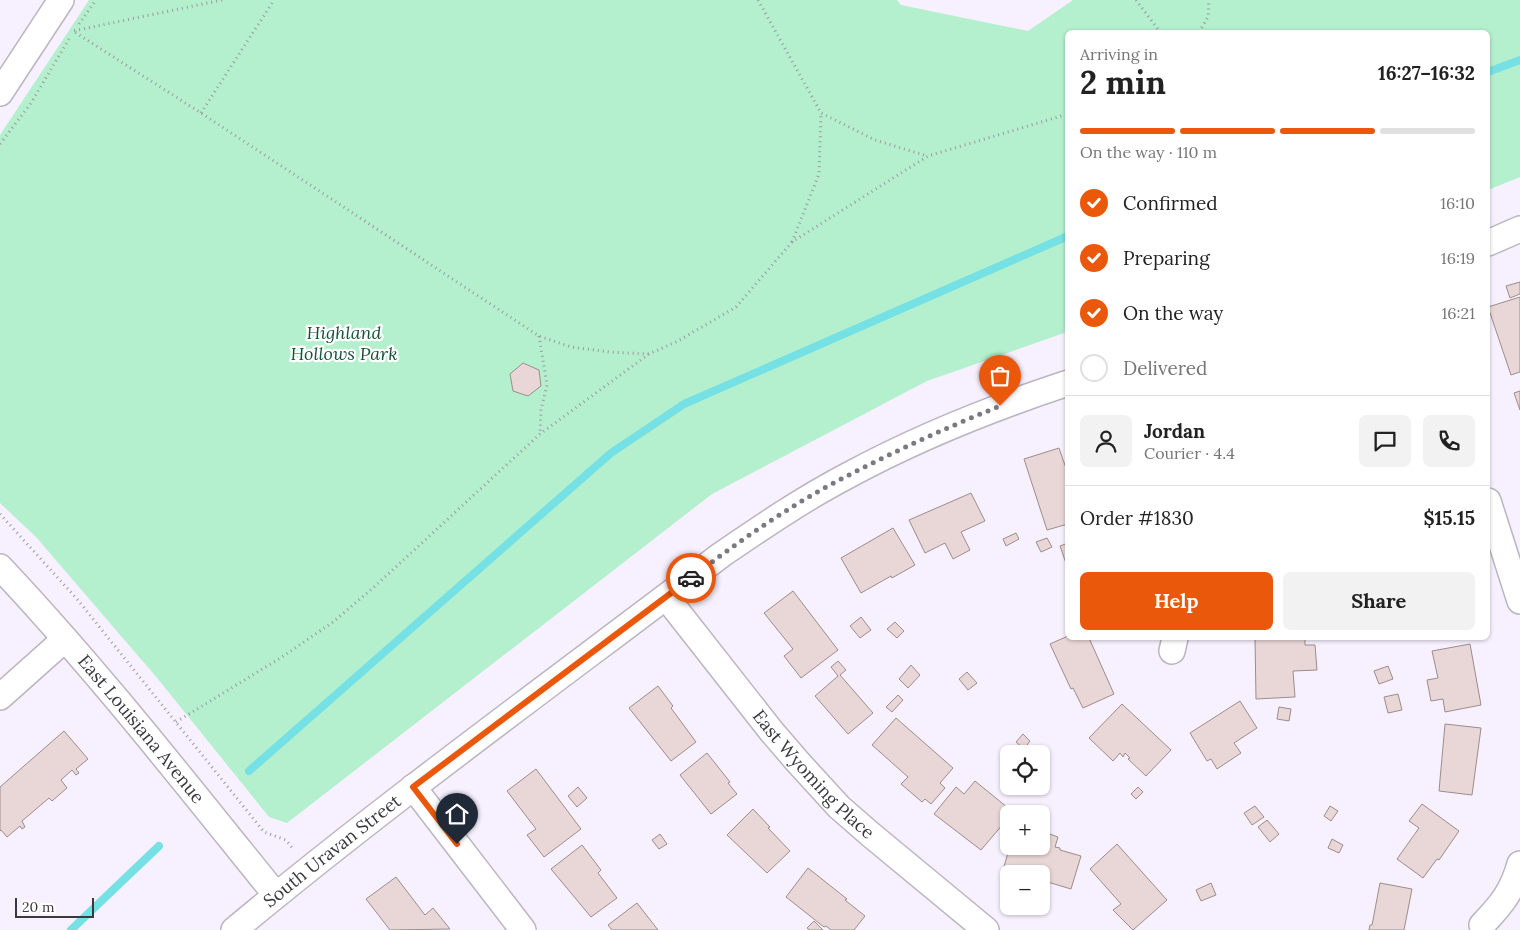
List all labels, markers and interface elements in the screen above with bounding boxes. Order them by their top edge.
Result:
text: Arriving in [1080,44,1158,64]
text: 16:27–16:32 [1378,61,1475,85]
text: 2 min [1080,62,1166,103]
text: On the way · 110 m [1080,142,1217,162]
icon: check [1080,189,1108,217]
text: Confirmed [1123,191,1218,215]
text: 16:10 [1440,193,1475,213]
icon: check [1080,244,1108,272]
text: Preparing [1123,246,1210,270]
text: 16:19 [1441,248,1475,268]
icon: check [1080,299,1108,327]
text: On the way [1123,301,1223,325]
text: 16:21 [1442,303,1475,323]
park label: Highland Hollows Park [290,321,398,365]
pin [979,355,1021,406]
text: Delivered [1123,356,1207,380]
icon: bag [986,362,1014,390]
button: person [1080,415,1132,467]
button: chat [1359,415,1411,467]
button: phone [1423,415,1475,467]
text: Jordan [1144,419,1205,443]
text: Courier · 4.4 [1144,443,1235,463]
text: Order #1830 [1080,506,1194,530]
text: $15.15 [1423,506,1475,530]
courier [666,553,716,603]
icon: car [677,564,705,592]
button: Help [1080,572,1273,630]
button: Share [1283,572,1475,630]
street label: East Louisiana Avenue [73,650,210,808]
street label: East Wyoming Place [748,705,880,844]
map controls [1000,745,1050,915]
button: locate [1000,745,1050,795]
street label: South Uravan Street [258,789,405,912]
pin [436,793,478,844]
icon: home [443,800,471,828]
button: + [1000,805,1050,855]
button: − [1000,865,1050,915]
scale bar [15,895,94,918]
text: 20 m [22,898,54,916]

